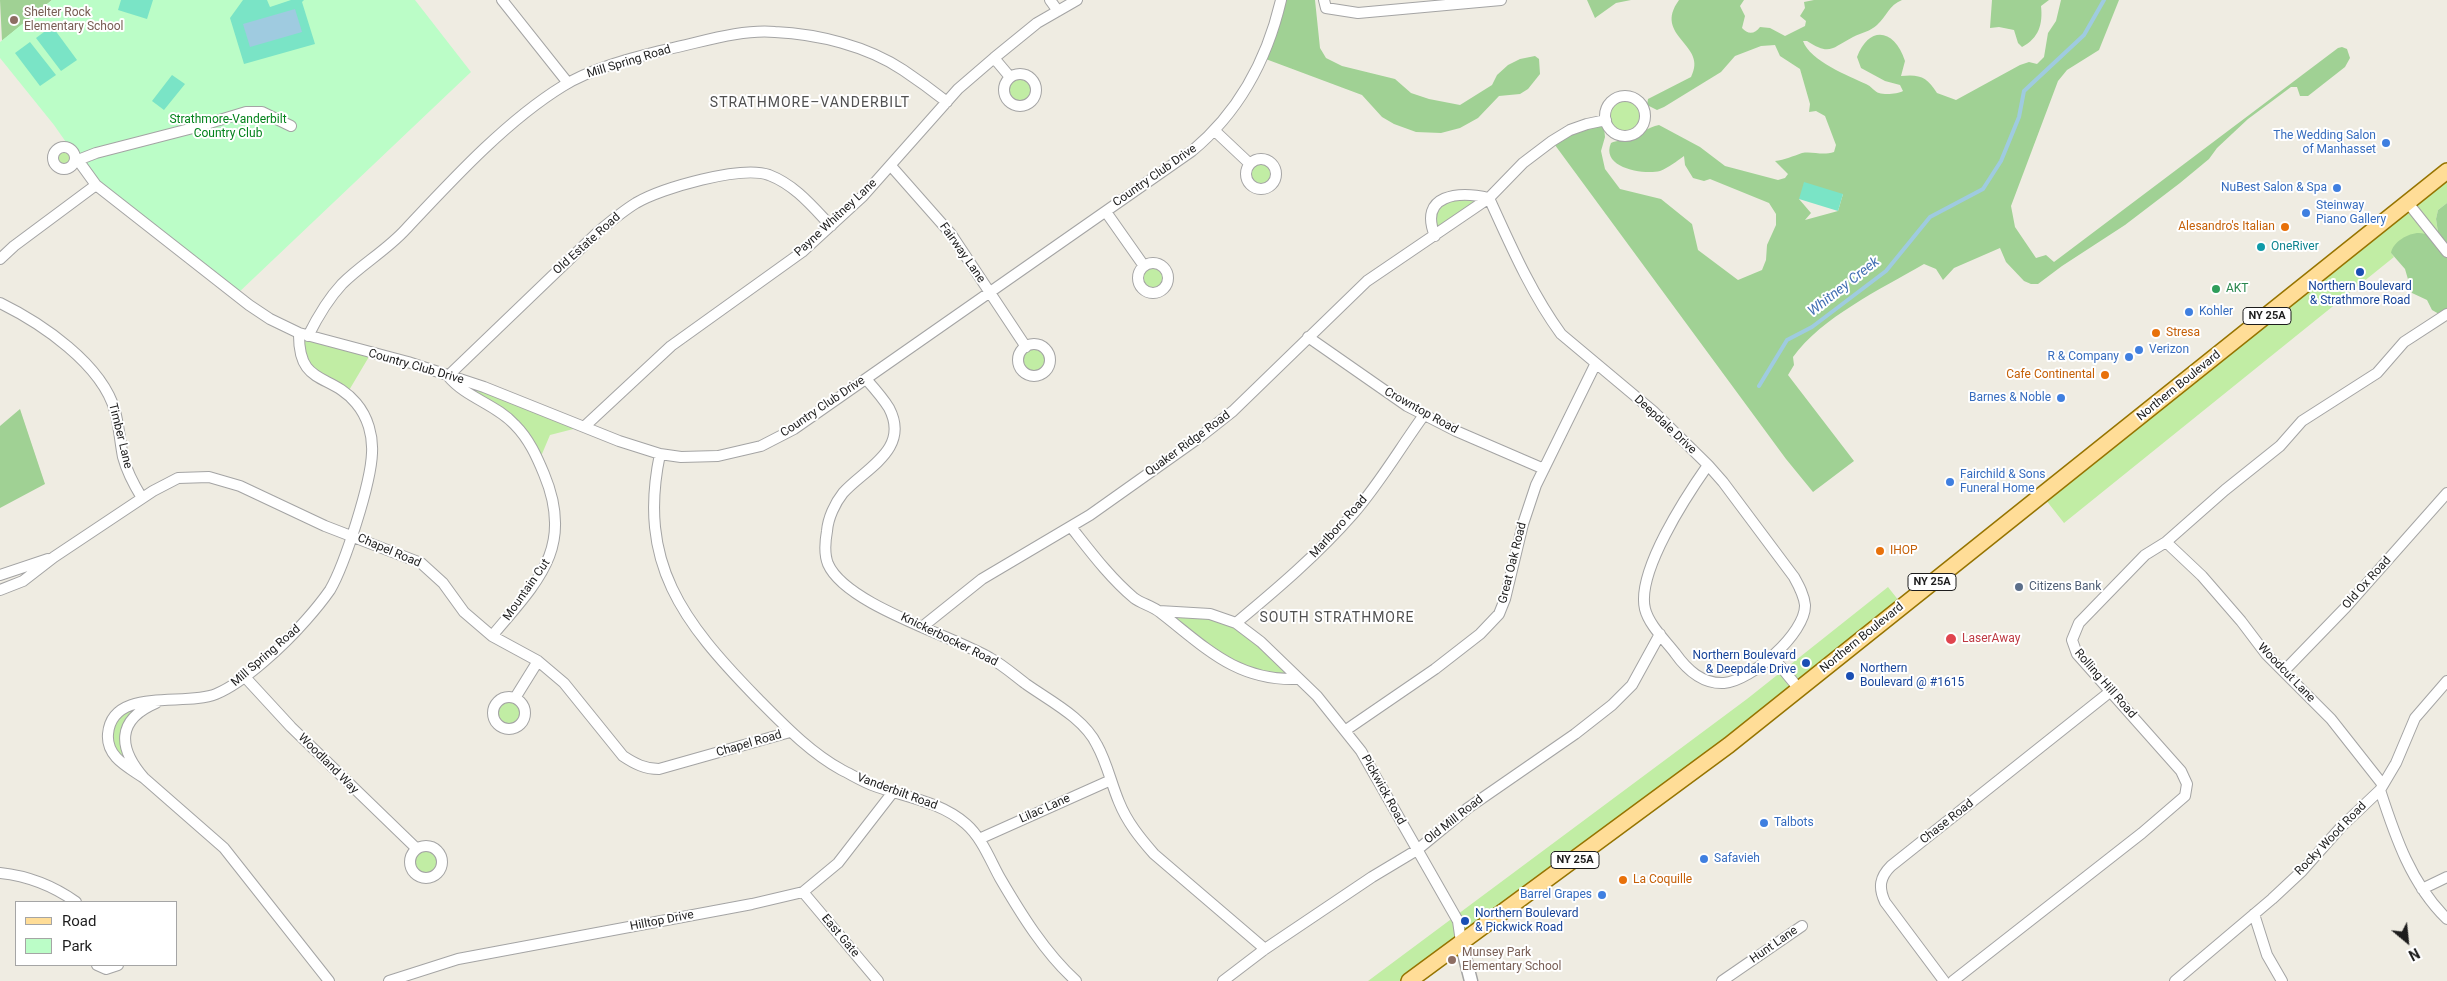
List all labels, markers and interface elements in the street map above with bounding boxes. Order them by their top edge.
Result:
place label: Shelter Rock Elementary School [24,6,124,34]
marker: Shelter Rock Elementary School [8,14,20,26]
street label: Mill Spring Road [585,42,673,82]
district label: STRATHMORE–VANDERBILT [707,95,913,111]
park label: Strathmore-Vanderbilt Country Club [169,113,287,141]
place label: The Wedding Salon of Manhasset [2273,129,2376,157]
marker: The Wedding Salon of Manhasset [2380,137,2392,149]
street label: Country Club Drive [1110,142,1200,210]
street label: Payne Whitney Lane [792,176,880,260]
place label: NuBest Salon & Spa [2221,181,2327,195]
marker: NuBest Salon & Spa [2331,182,2343,194]
place label: Steinway Piano Gallery [2316,199,2386,227]
marker: Steinway Piano Gallery [2300,207,2312,219]
street label: Old Estate Road [551,210,623,278]
street label: Fairway Lane [936,220,988,286]
place label: Alesandro's Italian [2178,220,2275,234]
marker: Alesandro's Italian [2279,221,2291,233]
place label: OneRiver [2271,240,2319,254]
marker: OneRiver [2255,241,2267,253]
water label: Whitney Creek [1805,254,1883,320]
marker: Northern Boulevard & Strathmore Road [2354,266,2366,278]
place label: Northern Boulevard & Strathmore Road [2308,280,2412,308]
place label: AKT [2226,282,2249,296]
marker: AKT [2210,283,2222,295]
place label: Kohler [2199,305,2233,319]
marker: Kohler [2183,306,2195,318]
road number: NY 25A [2243,308,2291,324]
place label: Stresa [2166,326,2200,340]
marker: Stresa [2150,327,2162,339]
place label: Verizon [2149,343,2189,357]
marker: Verizon [2133,344,2145,356]
street label: Country Club Drive [367,346,465,388]
street label: Northern Boulevard [2134,348,2224,424]
place label: R & Company [2047,350,2119,364]
marker: R & Company [2123,351,2135,363]
place label: Cafe Continental [2006,368,2095,382]
marker: Cafe Continental [2099,369,2111,381]
street label: Country Club Drive [778,373,868,441]
street label: Crowntop Road [1382,385,1460,437]
place label: Barnes & Noble [1969,391,2051,405]
marker: Barnes & Noble [2055,392,2067,404]
street label: Deepdale Drive [1631,393,1699,457]
street label: Timber Lane [105,402,135,470]
street label: Quaker Ridge Road [1143,408,1233,480]
place label: Fairchild & Sons Funeral Home [1960,468,2046,496]
marker: Fairchild & Sons Funeral Home [1944,476,1956,488]
street label: Marlboro Road [1307,493,1371,561]
street label: Great Oak Road [1496,521,1530,605]
street label: Chapel Road [355,531,423,571]
place label: IHOP [1890,544,1918,558]
marker: IHOP [1874,545,1886,557]
street label: Old Ox Road [2340,554,2394,612]
street label: Mountain Cut [500,556,554,624]
road number: NY 25A [1908,574,1956,590]
place label: Citizens Bank [2029,580,2101,594]
marker: Citizens Bank [2013,581,2025,593]
street label: Northern Boulevard [1817,600,1907,676]
street label: Knickerbocker Road [898,610,1000,670]
district label: SOUTH STRATHMORE [1257,610,1417,626]
street label: Mill Spring Road [228,622,304,690]
marker: LaserAway [1944,632,1958,646]
place label: LaserAway [1962,632,2020,646]
street label: Woodcut Lane [2254,640,2318,706]
street label: Rolling Hill Road [2071,646,2139,722]
place label: Northern Boulevard & Deepdale Drive [1693,649,1796,677]
marker: Northern Boulevard & Deepdale Drive [1800,657,1812,669]
place label: Northern Boulevard @ #1615 [1860,662,1964,690]
marker: Northern Boulevard @ #1615 [1844,670,1856,682]
street label: Chapel Road [715,728,783,760]
street label: Woodland Way [295,731,361,797]
street label: Pickwick Road [1358,753,1408,827]
street label: Vanderbilt Road [855,771,939,813]
street label: Lilac Lane [1017,791,1073,827]
street label: Old Mill Road [1422,793,1486,847]
street label: Chase Road [1917,797,1977,847]
street label: Rocky Wood Road [2292,799,2370,879]
place label: Talbots [1774,816,1814,830]
marker: Talbots [1758,817,1770,829]
road number: NY 25A [1551,852,1599,868]
place label: Safavieh [1714,852,1760,866]
marker: Safavieh [1698,853,1710,865]
place label: La Coquille [1633,873,1692,887]
marker: La Coquille [1617,874,1629,886]
place label: Barrel Grapes [1520,888,1592,902]
marker: Barrel Grapes [1596,889,1608,901]
legend [15,901,178,966]
place label: Northern Boulevard & Pickwick Road [1475,907,1578,935]
street label: Hilltop Drive [629,908,695,934]
text: Road [62,912,96,930]
street label: East Gate [818,912,862,960]
marker: Northern Boulevard & Pickwick Road [1459,915,1471,927]
north arrow [2382,916,2432,966]
street label: Hunt Lane [1747,923,1801,967]
text: Park [62,937,92,955]
text: N [2406,945,2422,964]
place label: Munsey Park Elementary School [1462,946,1562,974]
marker: Munsey Park Elementary School [1446,954,1458,966]

